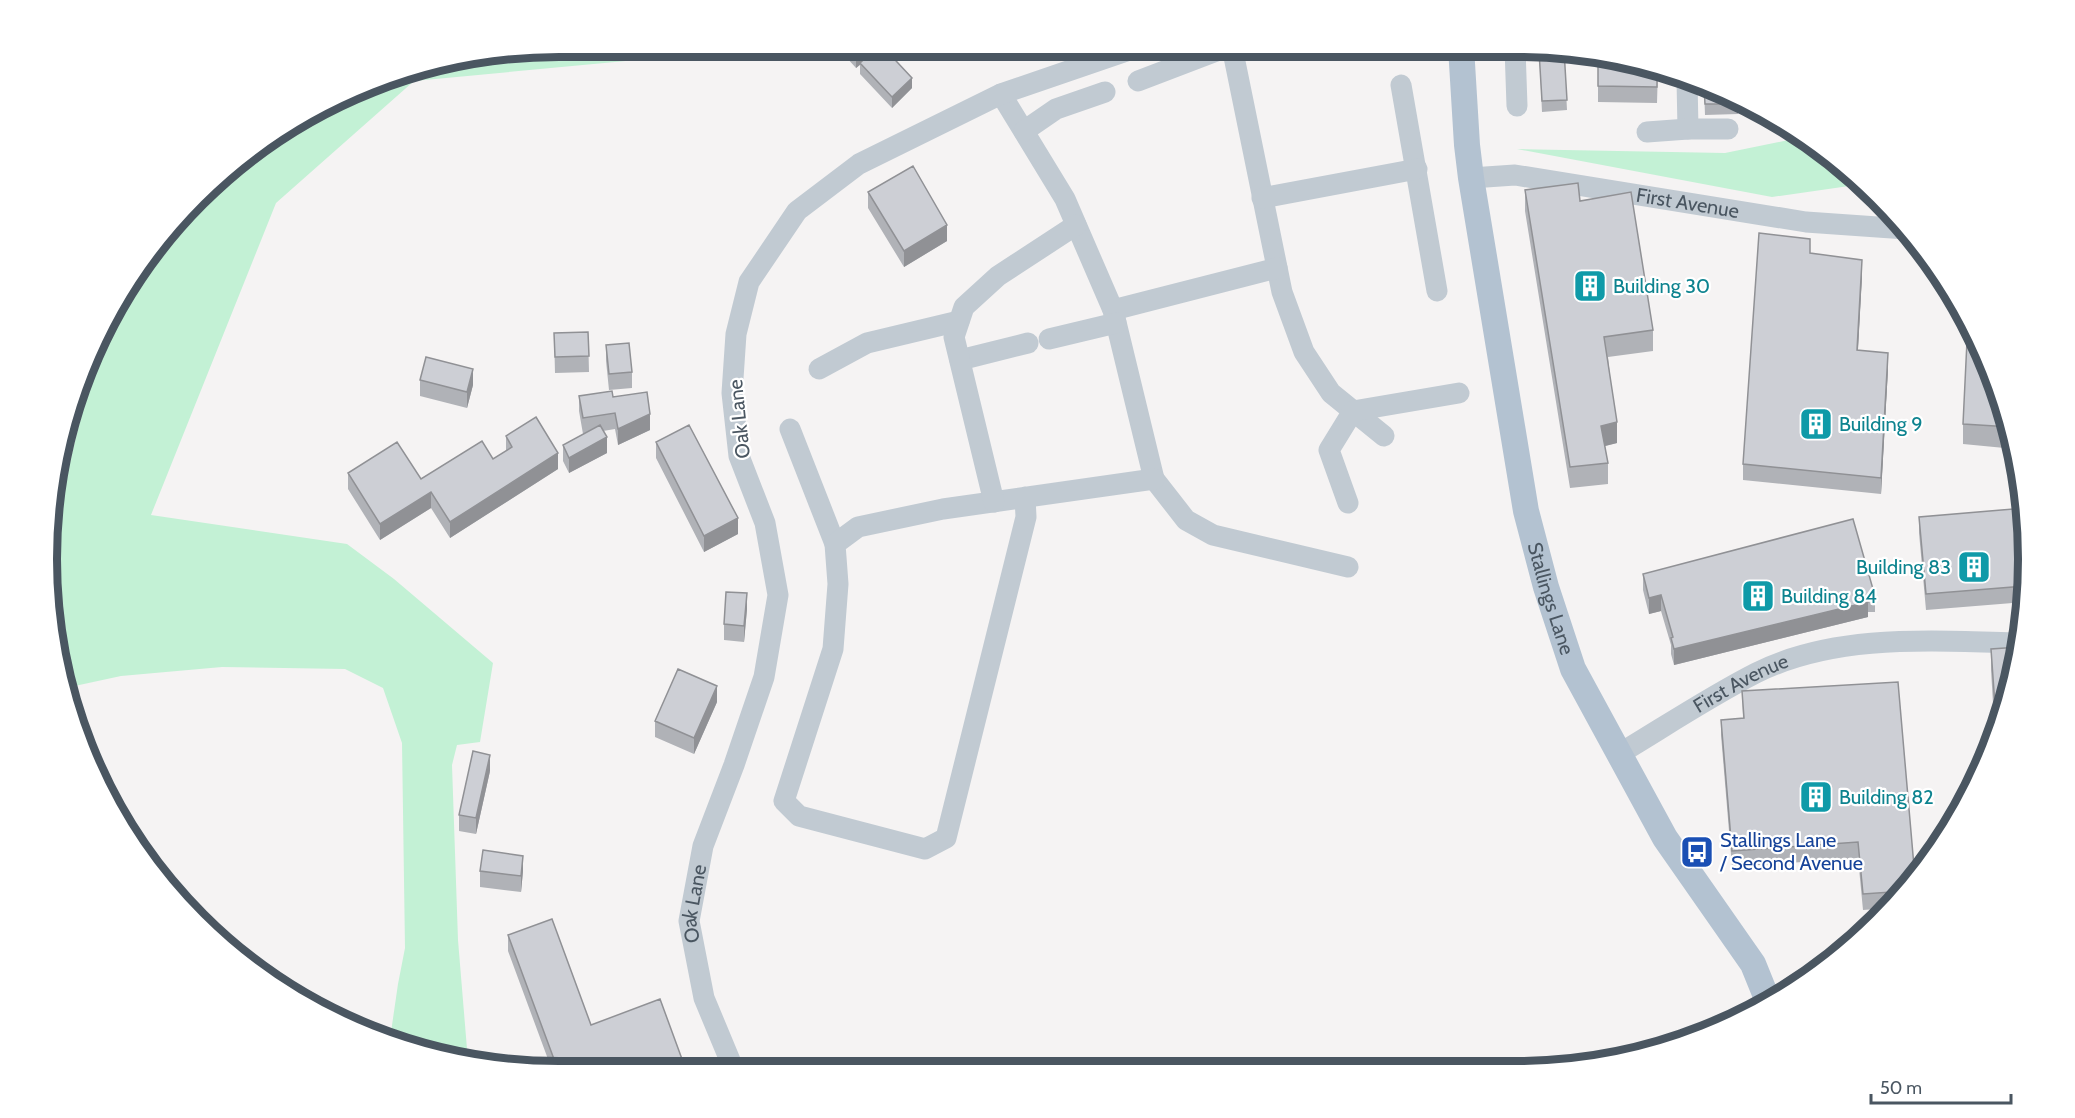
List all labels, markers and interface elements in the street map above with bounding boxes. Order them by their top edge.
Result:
street label: First Avenue [1634,183,1741,223]
building icon: Building 30 [1572,268,1608,304]
place label: Building 30 [1613,274,1710,298]
street label: Oak Lane [723,378,755,460]
building icon: Building 9 [1798,406,1834,442]
place label: Building 9 [1839,412,1923,436]
street label: Stallings Lane [1523,540,1580,658]
building icon: Building 83 [1956,549,1992,585]
place label: Building 83 [1856,555,1951,579]
building icon: Building 84 [1740,578,1776,614]
place label: Building 84 [1781,584,1877,608]
street label: First Avenue [1689,649,1791,718]
building icon: Building 82 [1798,779,1834,815]
place label: Building 82 [1839,785,1934,809]
place label: Stallings Lane / Second Avenue [1719,828,1863,875]
bus stop icon: Stallings Lane / Second Avenue [1679,834,1715,870]
street label: Oak Lane [677,863,711,945]
scale bar [1871,1067,2010,1105]
text: 50 m [1880,1077,1922,1099]

